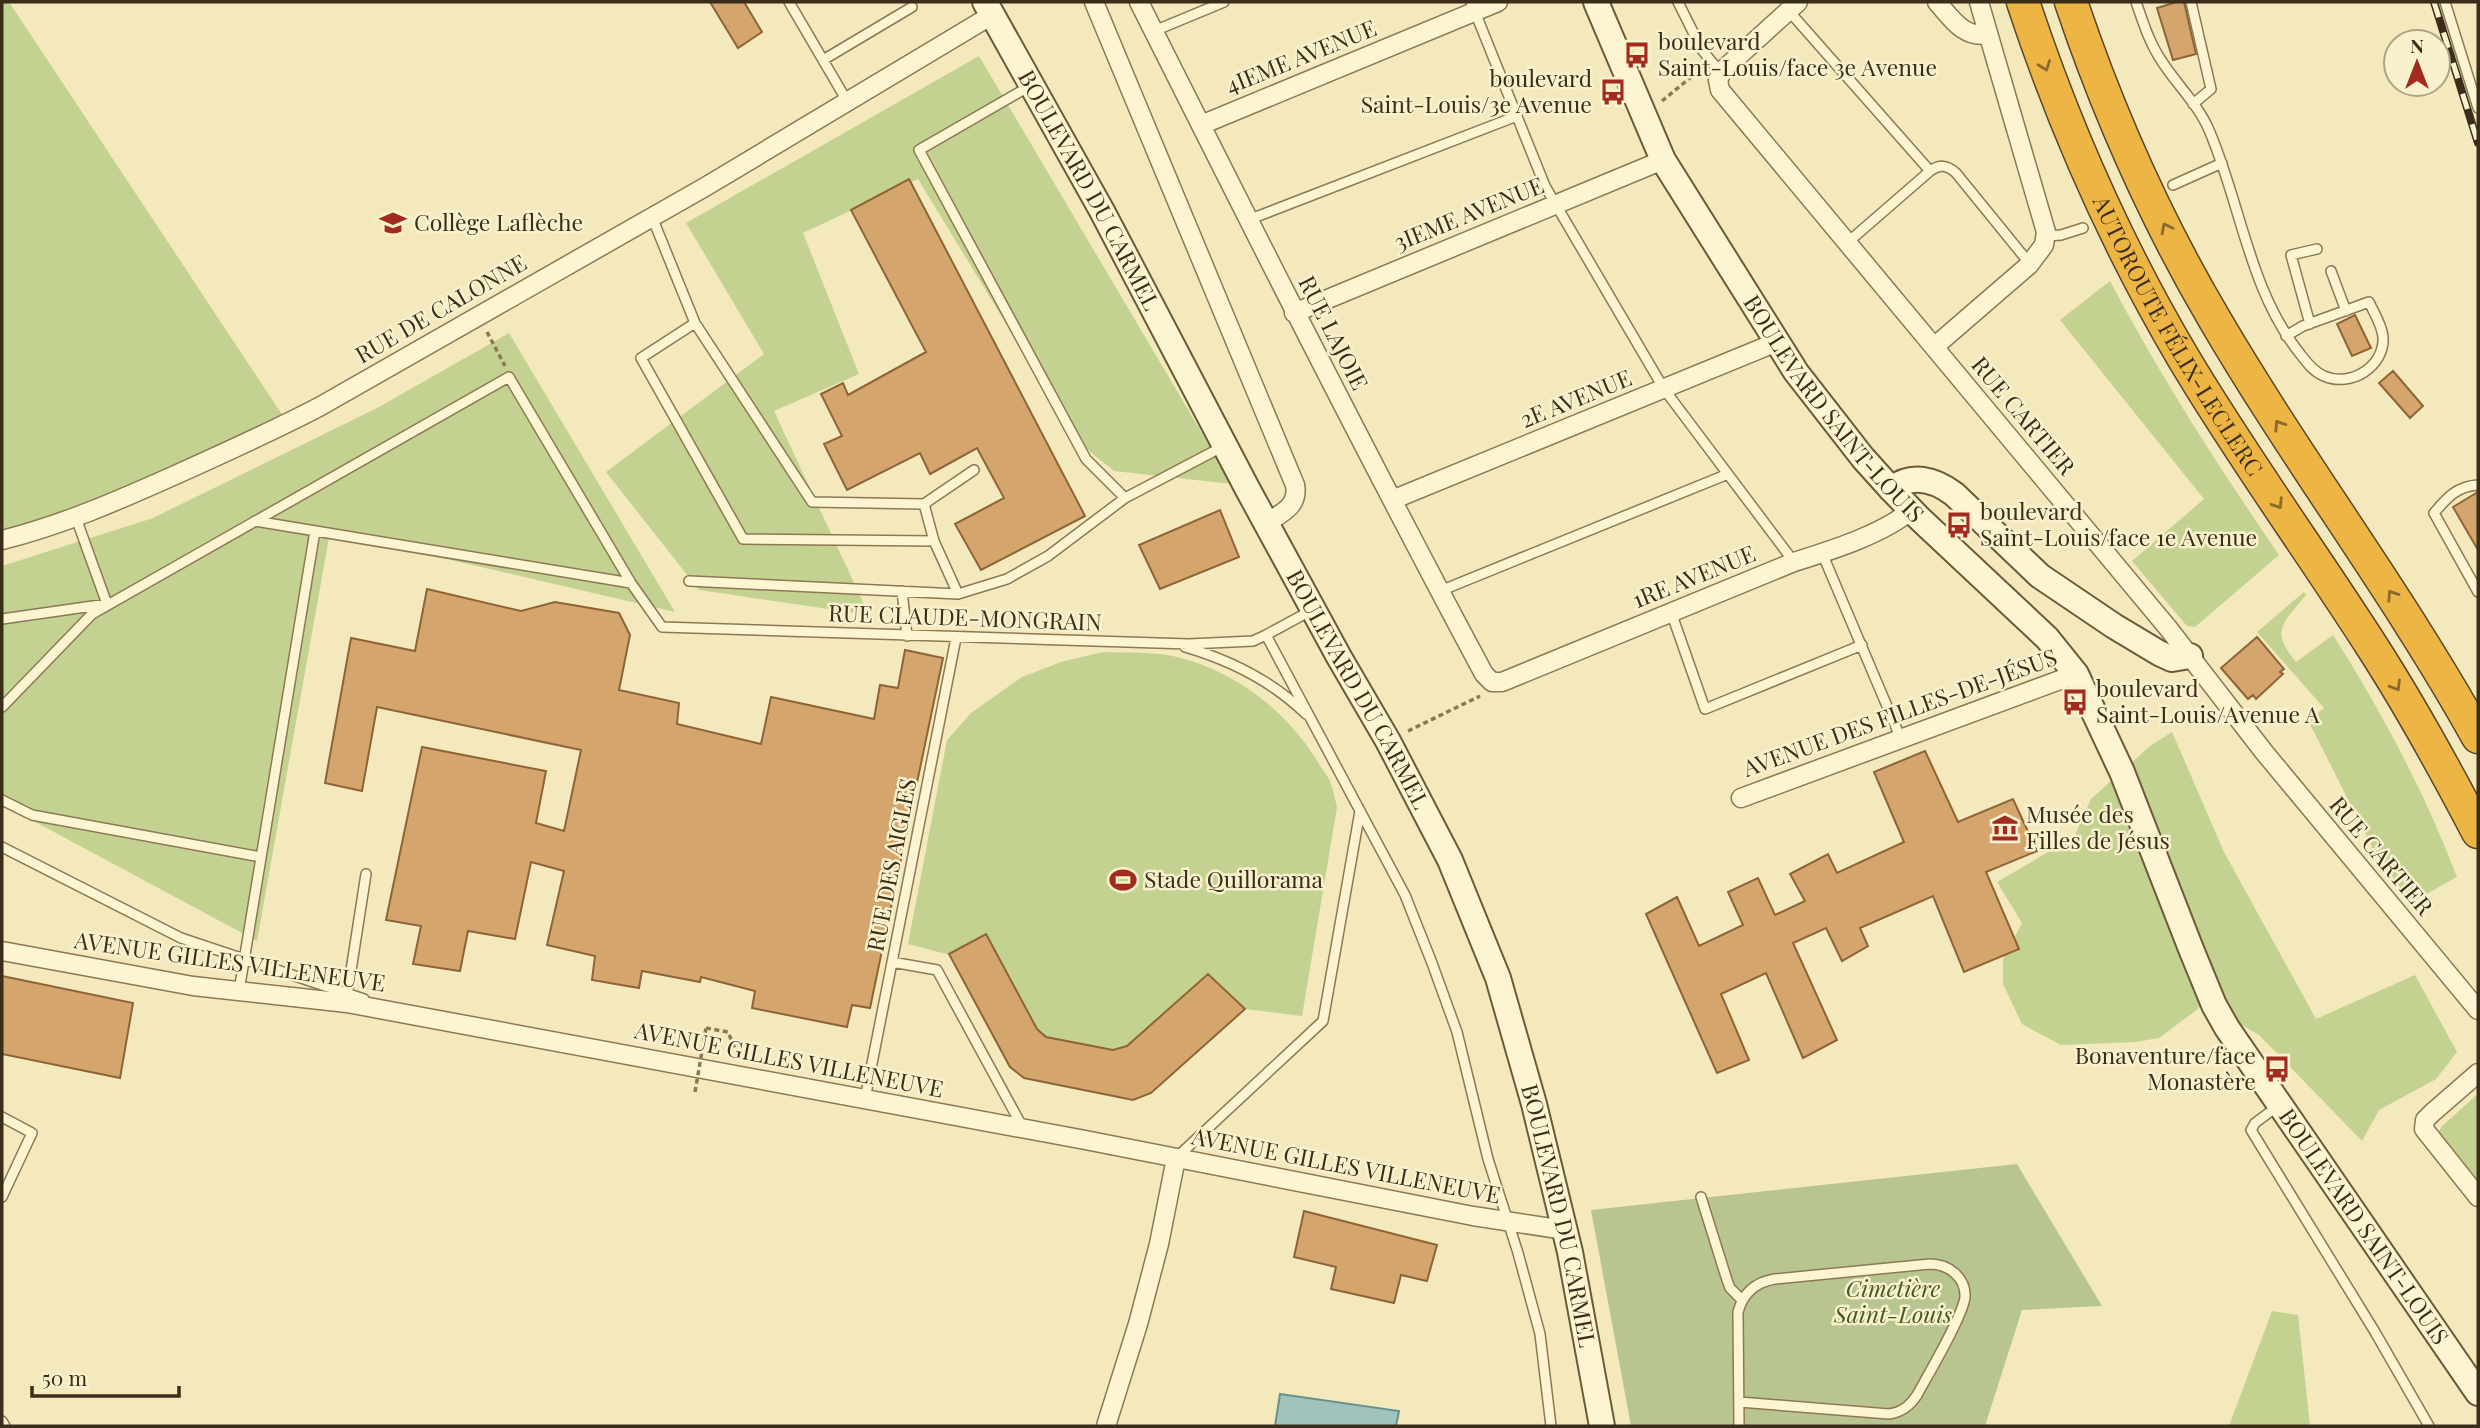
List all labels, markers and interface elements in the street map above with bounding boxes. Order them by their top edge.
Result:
street label: 4IEME AVENUE [1220,11,1380,100]
place label: boulevard Saint-Louis/face 3e Avenue [1658,25,1937,82]
north arrow [2382,28,2452,98]
text: N [2410,32,2424,58]
bus stop icon: boulevard Saint-Louis/face 3e Avenue [1622,40,1652,70]
one-way arrow [2037,60,2051,72]
place label: boulevard Saint-Louis/3e Avenue [1361,62,1592,119]
street label: BOULEVARD DU CARMEL [1012,64,1168,315]
bus stop icon: boulevard Saint-Louis/3e Avenue [1598,77,1628,107]
street label: 3IEME AVENUE [1389,168,1548,257]
street label: AUTOROUTE FÉLIX-LECLERC [2086,189,2271,481]
place label: Collège Laflèche [414,206,583,237]
school or university icon: Collège Laflèche [378,208,408,238]
one-way arrow [2160,223,2174,235]
street label: RUE DE CALONNE [349,246,532,369]
street label: RUE LAJOIE [1292,270,1376,395]
street label: BOULEVARD SAINT-LOUIS [1737,289,1932,528]
street label: RUE CARTIER [1965,349,2084,482]
street label: 2E AVENUE [1515,361,1636,434]
one-way arrow [2275,420,2288,433]
place label: boulevard Saint-Louis/face 1e Avenue [1980,495,2257,552]
one-way arrow [2269,496,2282,509]
bus stop icon: boulevard Saint-Louis/face 1e Avenue [1944,510,1974,540]
street label: 1RE AVENUE [1627,537,1760,614]
street label: BOULEVARD DU CARMEL [1280,564,1438,814]
one-way arrow [2388,589,2401,602]
street label: RUE CLAUDE-MONGRAIN [828,596,1102,637]
street label: AVENUE DES FILLES-DE-JÉSUS [1737,640,2061,783]
place label: boulevard Saint-Louis/Avenue A [2096,672,2320,729]
one-way arrow [2388,678,2401,691]
bus stop icon: boulevard Saint-Louis/Avenue A [2060,687,2090,717]
street label: RUE DES AIGLES [859,776,923,954]
street label: RUE CARTIER [2323,789,2442,922]
place label: Musée des Filles de Jésus [2026,798,2170,855]
museum icon: Musée des Filles de Jésus [1990,813,2020,843]
place label: Stade Quillorama [1144,863,1324,894]
sports icon: Stade Quillorama [1108,865,1138,895]
street label: AVENUE GILLES VILLENEUVE [72,923,388,998]
street label: AVENUE GILLES VILLENEUVE [631,1013,946,1104]
place label: Bonaventure/face Monastère [2075,1039,2256,1096]
bus stop icon: Bonaventure/face Monastère [2262,1054,2292,1084]
street label: BOULEVARD DU CARMEL [1515,1080,1604,1350]
street label: BOULEVARD SAINT-LOUIS [2273,1102,2457,1350]
street label: AVENUE GILLES VILLENEUVE [1188,1119,1503,1210]
park label: Cimetière Saint-Louis [1833,1272,1952,1329]
scale bar [32,1354,178,1398]
text: 50 m [42,1363,88,1391]

